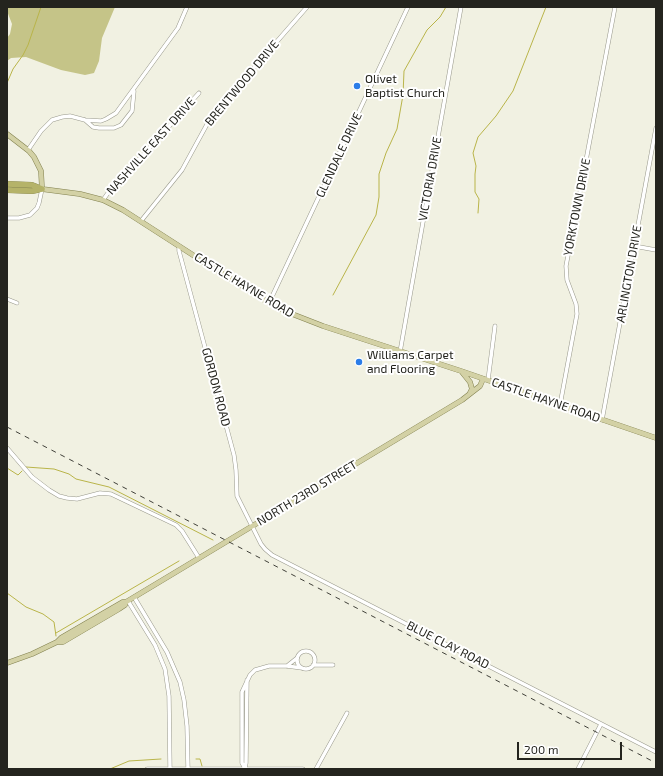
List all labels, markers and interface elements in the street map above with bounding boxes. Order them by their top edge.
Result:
street label: BRENTWOOD DRIVE [202,37,282,129]
place label: Olivet Baptist Church [365,72,445,100]
marker: Olivet Baptist Church [352,81,362,91]
street label: NASHVILLE EAST DRIVE [104,94,198,198]
street label: GLENDALE DRIVE [313,110,365,200]
street label: VICTORIA DRIVE [415,136,445,222]
street label: YORKTOWN DRIVE [560,157,594,257]
street label: ARLINGTON DRIVE [613,224,645,324]
street label: CASTLE HAYNE ROAD [191,249,297,321]
street label: GORDON ROAD [199,346,233,428]
place label: Williams Carpet and Flooring [367,348,454,376]
marker: Williams Carpet and Flooring [354,357,364,367]
street label: CASTLE HAYNE ROAD [490,375,602,425]
street label: NORTH 23RD STREET [254,457,360,529]
street label: BLUE CLAY ROAD [404,618,492,672]
scale bar [519,734,624,760]
text: 200 m [524,742,558,756]

